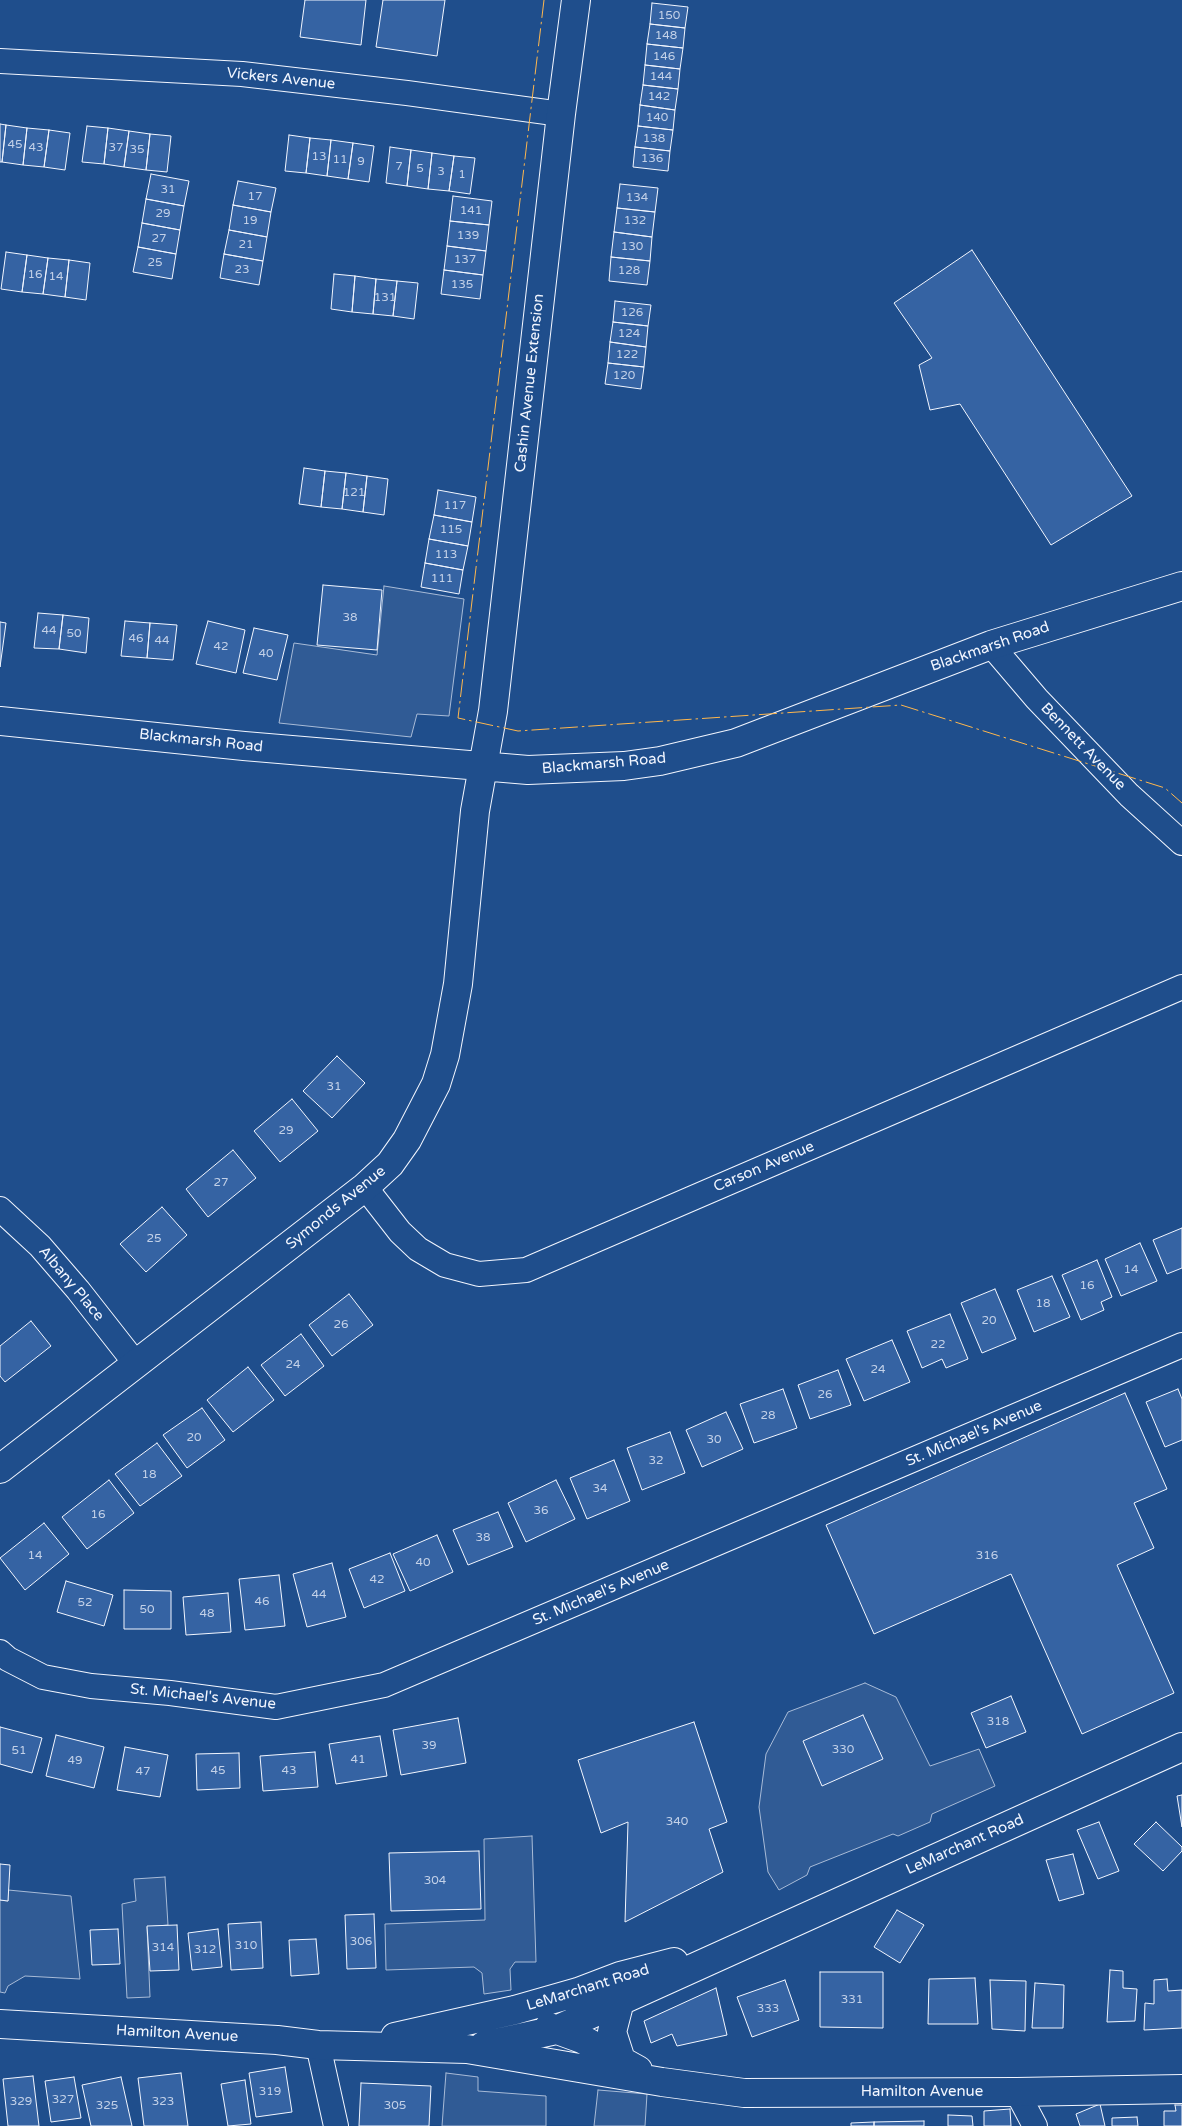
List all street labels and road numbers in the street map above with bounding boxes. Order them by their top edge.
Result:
street label: Vickers Avenue [226,64,336,94]
street label: Cashin Avenue Extension [512,293,548,473]
street label: Blackmarsh Road [928,618,1052,676]
street label: Bennett Avenue [1037,700,1129,794]
street label: Blackmarsh Road [138,726,264,756]
street label: Blackmarsh Road [541,750,667,778]
street label: Carson Avenue [711,1138,817,1196]
street label: Symonds Avenue [283,1162,389,1254]
street label: Albany Place [34,1243,108,1325]
street label: St. Michael's Avenue [903,1397,1045,1471]
street label: St. Michael's Avenue [530,1556,672,1630]
street label: St. Michael's Avenue [129,1680,277,1714]
street label: LeMarchant Road [903,1811,1027,1879]
street label: LeMarchant Road [525,1961,651,2015]
street label: Hamilton Avenue [115,2022,239,2046]
street label: Hamilton Avenue [861,2083,983,2101]

